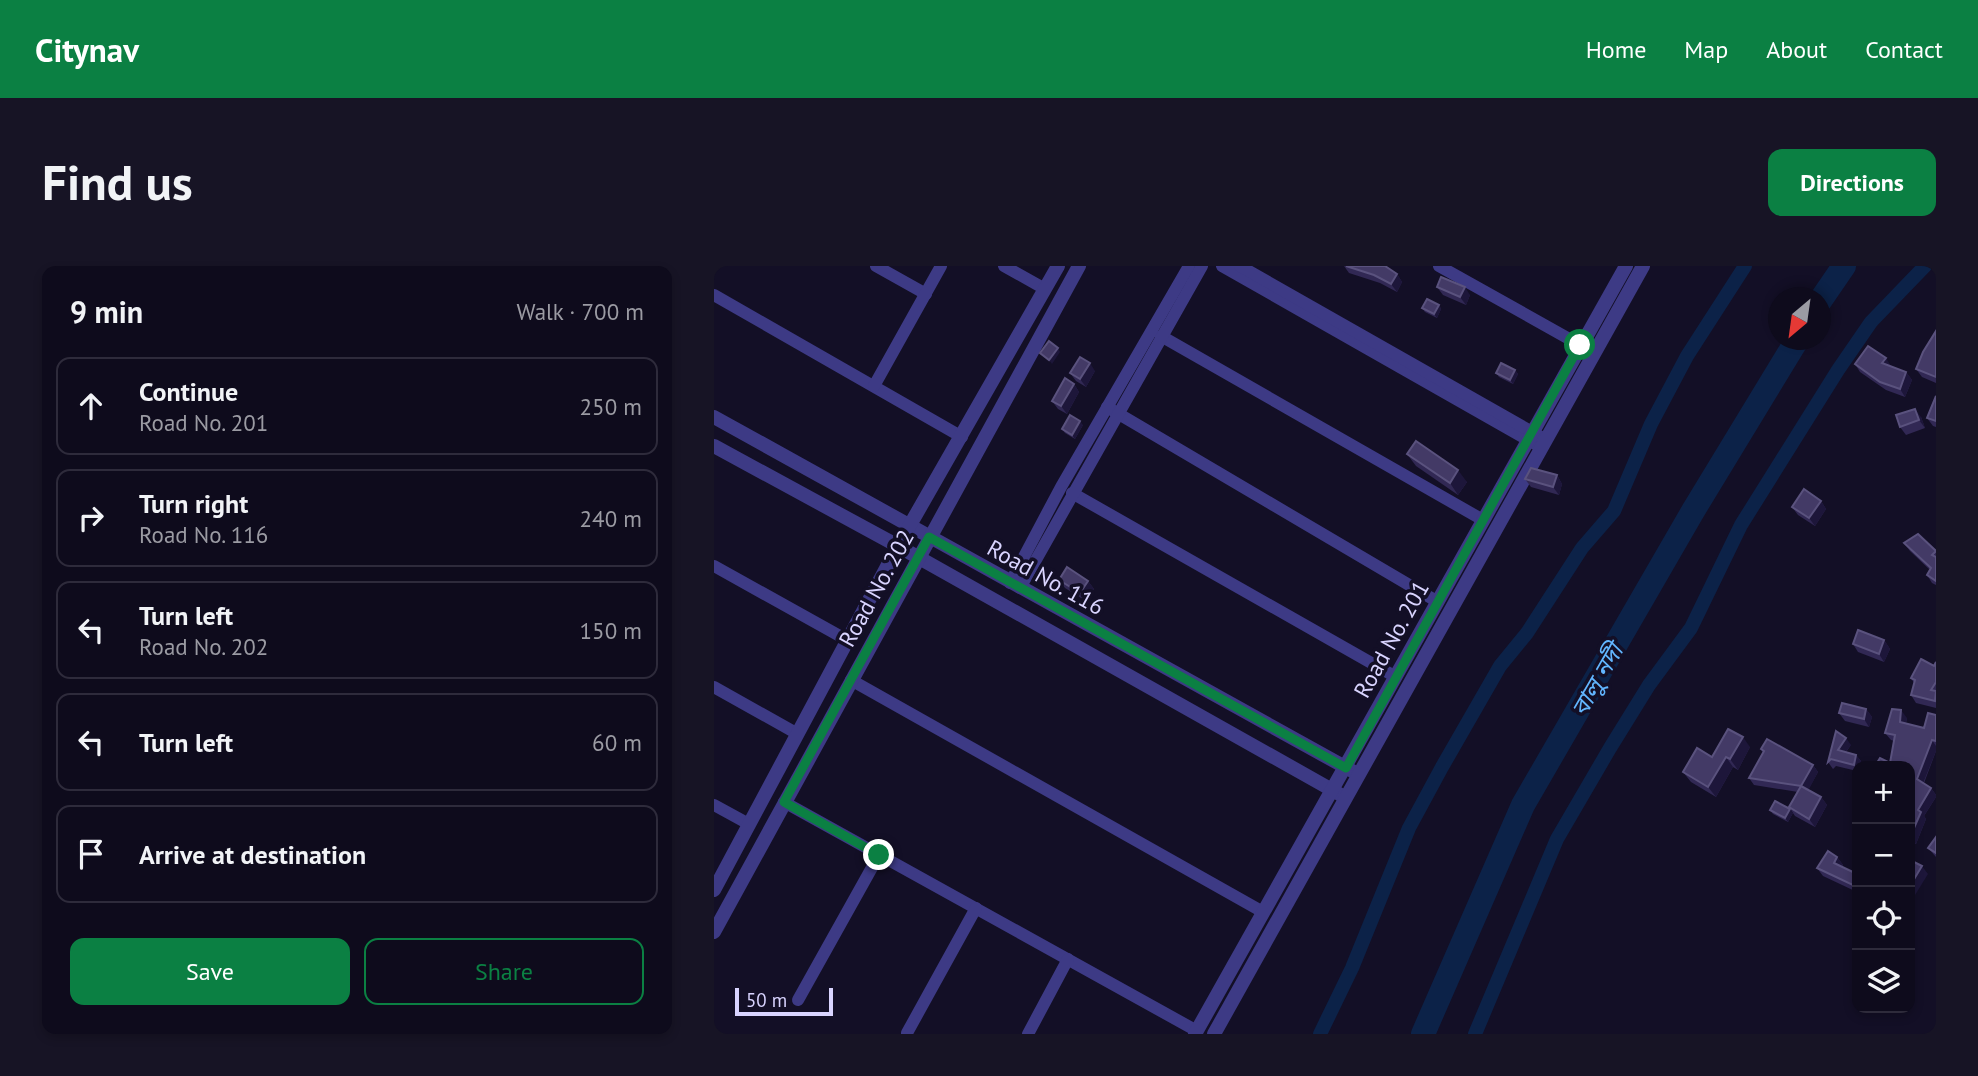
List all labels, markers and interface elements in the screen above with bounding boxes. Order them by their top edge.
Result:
text: Citynav [35,28,139,71]
text: Home [1586,34,1646,65]
text: Map [1684,34,1728,65]
text: About [1766,34,1827,65]
text: Contact [1865,34,1943,65]
button: Directions [1768,149,1936,216]
text: Find us [42,150,193,214]
north arrow [1768,287,1831,350]
text: 9 min [70,292,143,331]
text: Walk · 700 m [517,297,644,326]
route start [1564,329,1595,360]
text: Continue [139,375,238,408]
icon: ahead [72,387,110,425]
text: 250 m [580,392,642,421]
text: Road No. 201 [139,408,268,437]
text: Turn right [139,487,248,520]
icon: right [72,499,110,537]
text: 240 m [580,504,642,533]
text: Road No. 116 [139,520,268,549]
street label: Road No. 202 [832,524,920,652]
street label: Road No. 116 [982,533,1110,621]
street label: Road No. 201 [1347,575,1435,703]
text: Turn left [139,599,233,632]
icon: left [72,611,110,649]
text: 150 m [580,616,642,645]
text: Road No. 202 [139,632,268,661]
water label: বালু নদী [1564,634,1632,722]
icon: left [72,723,110,761]
text: Turn left [139,726,233,759]
text: 60 m [592,728,642,757]
map controls [1852,761,1915,1013]
button: + [1852,761,1915,824]
button: − [1852,824,1915,887]
icon: arrive [72,835,110,873]
text: Arrive at destination [139,838,366,871]
route end [863,839,894,870]
button: locate [1852,887,1915,950]
button: Save [70,938,350,1005]
button: Share [364,938,644,1005]
button: layers [1852,950,1915,1013]
scale bar [735,985,833,1017]
text: 50 m [746,988,787,1012]

